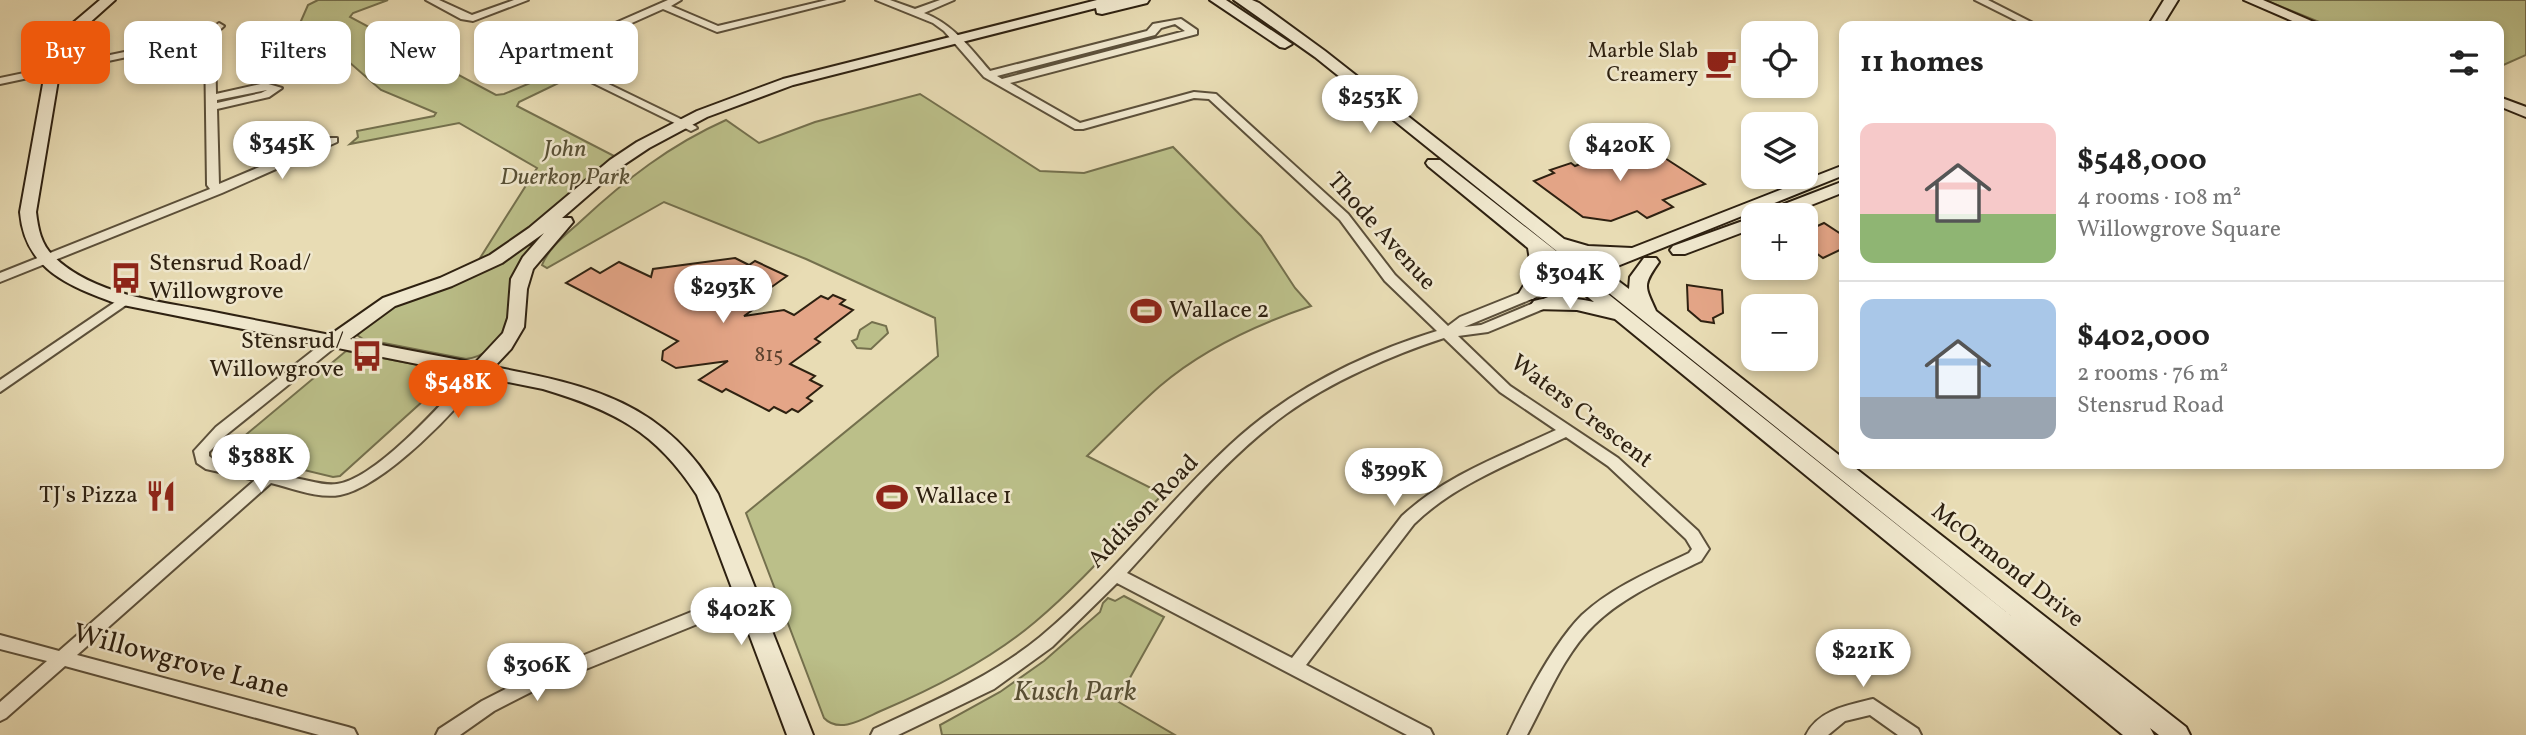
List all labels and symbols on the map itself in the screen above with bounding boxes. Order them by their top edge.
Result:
place label: Marble Slab Creamery [1588,37,1699,90]
cafe icon: Marble Slab Creamery [1704,46,1738,80]
pin: $253K [1321,76,1419,135]
pin: $345K [233,122,331,181]
pin: $420K [1571,124,1669,183]
park label: John Duerkop Park [500,133,630,195]
street label: Thode Avenue [1319,165,1443,299]
place label: Stensrud Road/ Willowgrove [149,247,312,309]
pin: $304K [1521,252,1619,311]
bus stop icon: Stensrud Road/ Willowgrove [109,261,143,295]
pin: $293K [674,266,772,325]
sports icon: Wallace 2 [1129,294,1163,328]
place label: Wallace 2 [1169,294,1269,328]
place label: Stensrud/ Willowgrove [209,325,344,387]
bus stop icon: Stensrud/ Willowgrove [350,339,384,373]
house number: 815 [755,341,783,370]
street label: Waters Crescent [1503,347,1659,477]
pin: $548K [409,360,507,420]
pin: $388K [212,434,310,494]
street label: Addison Road [1081,447,1207,577]
pin: $399K [1345,448,1443,508]
place label: TJ's Pizza [39,479,138,513]
restaurant icon: TJ's Pizza [144,479,178,513]
sports icon: Wallace 1 [875,480,909,514]
place label: Wallace 1 [915,480,1012,514]
street label: McOrmond Drive [1923,496,2091,636]
pin: $402K [692,588,790,647]
street label: Willowgrove Lane [69,614,293,710]
pin: $221K [1814,630,1912,689]
pin: $306K [488,644,586,703]
park label: Kusch Park [1013,673,1137,712]

